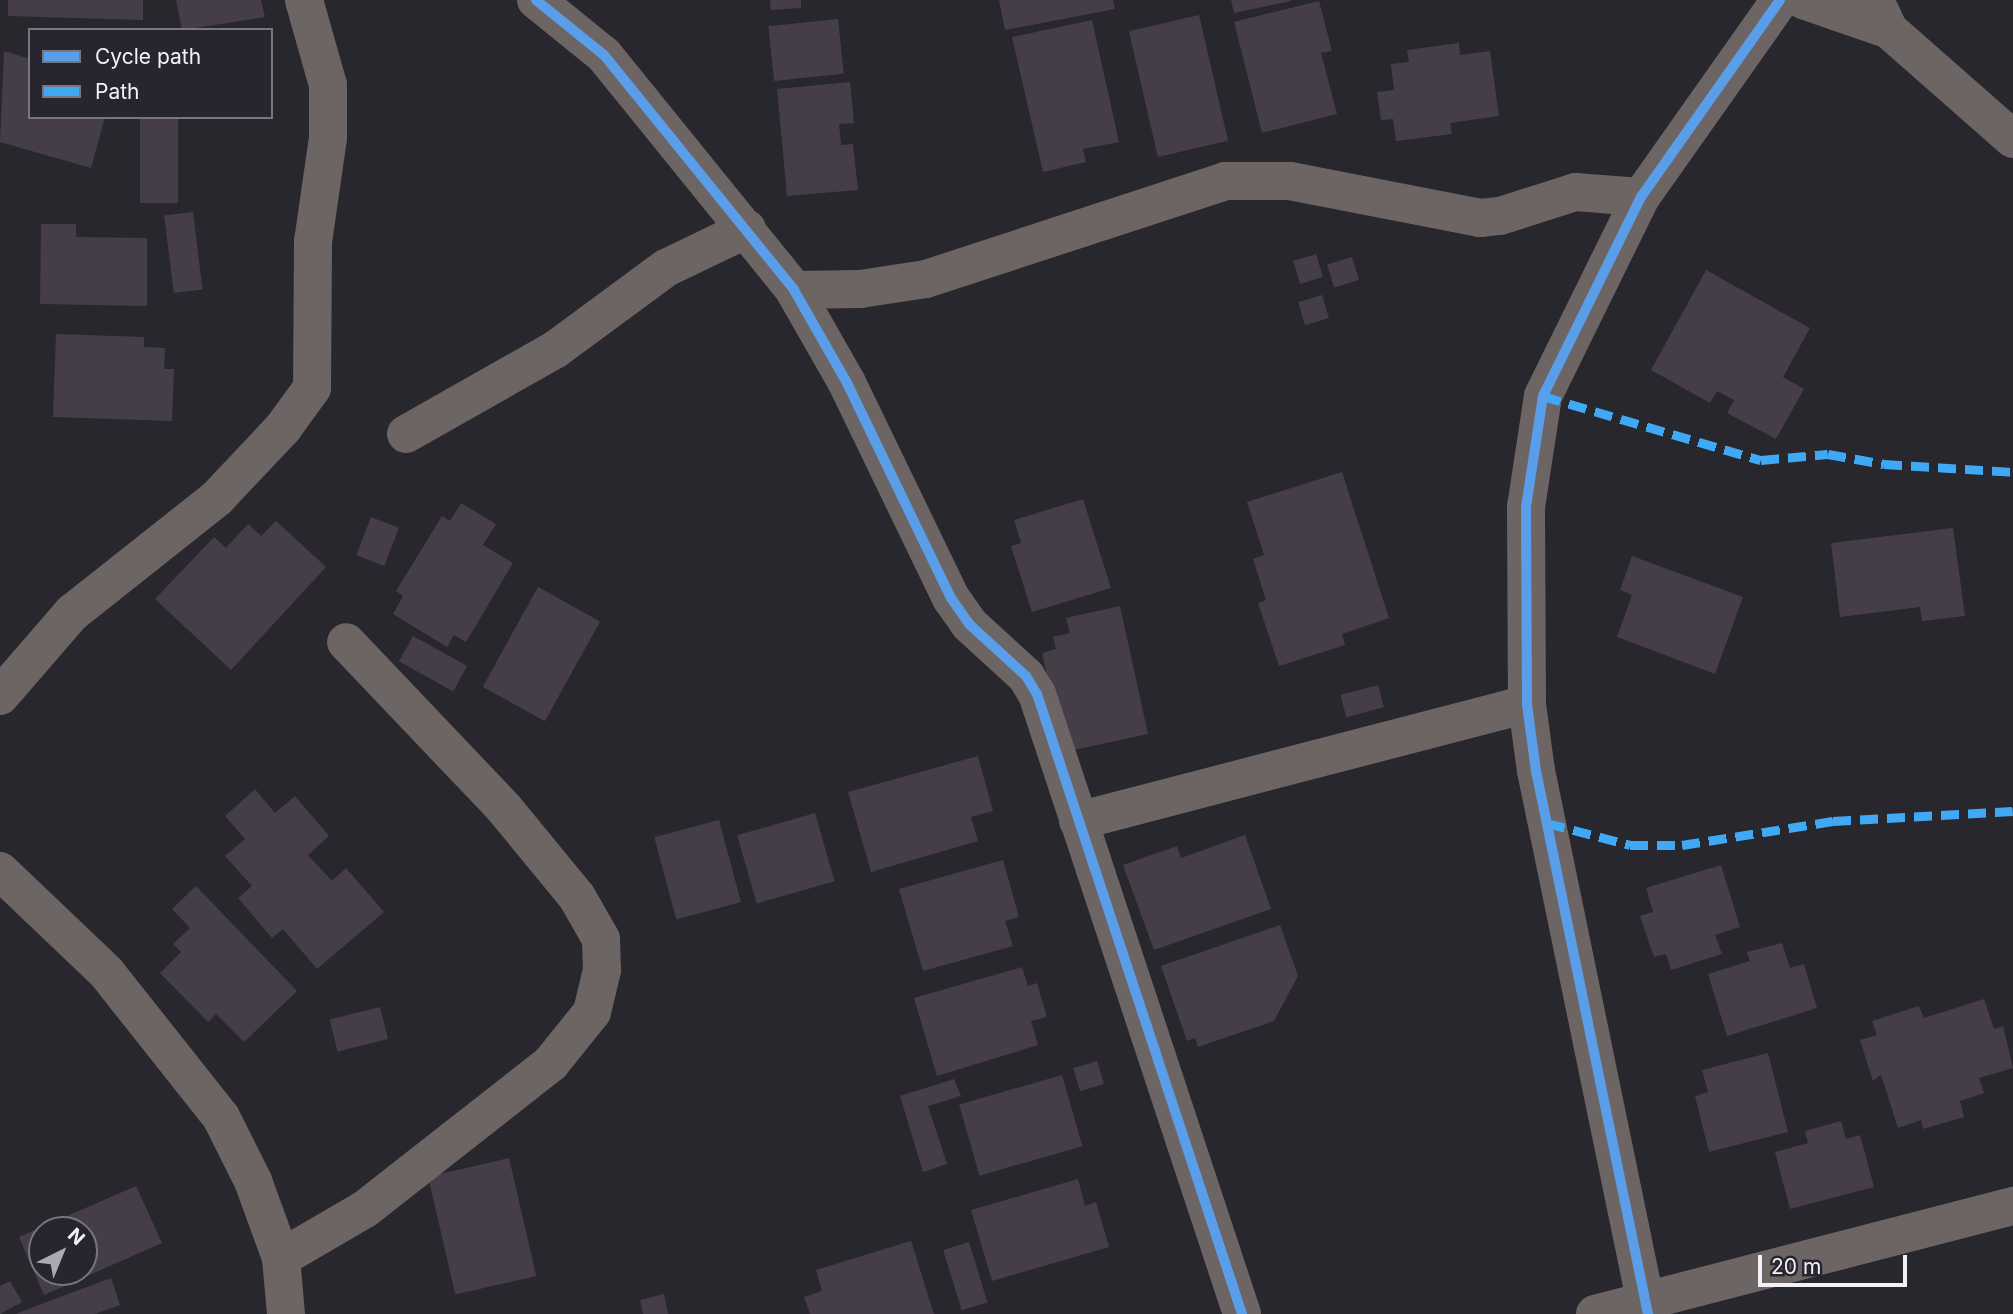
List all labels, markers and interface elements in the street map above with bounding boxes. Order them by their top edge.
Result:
legend [28,28,273,119]
text: Cycle path [95,44,201,69]
text: Path [95,79,140,104]
north arrow [28,1216,98,1286]
text: N [63,1223,89,1250]
scale bar [1761,1240,1910,1284]
text: 20 m [1771,1254,1821,1279]

